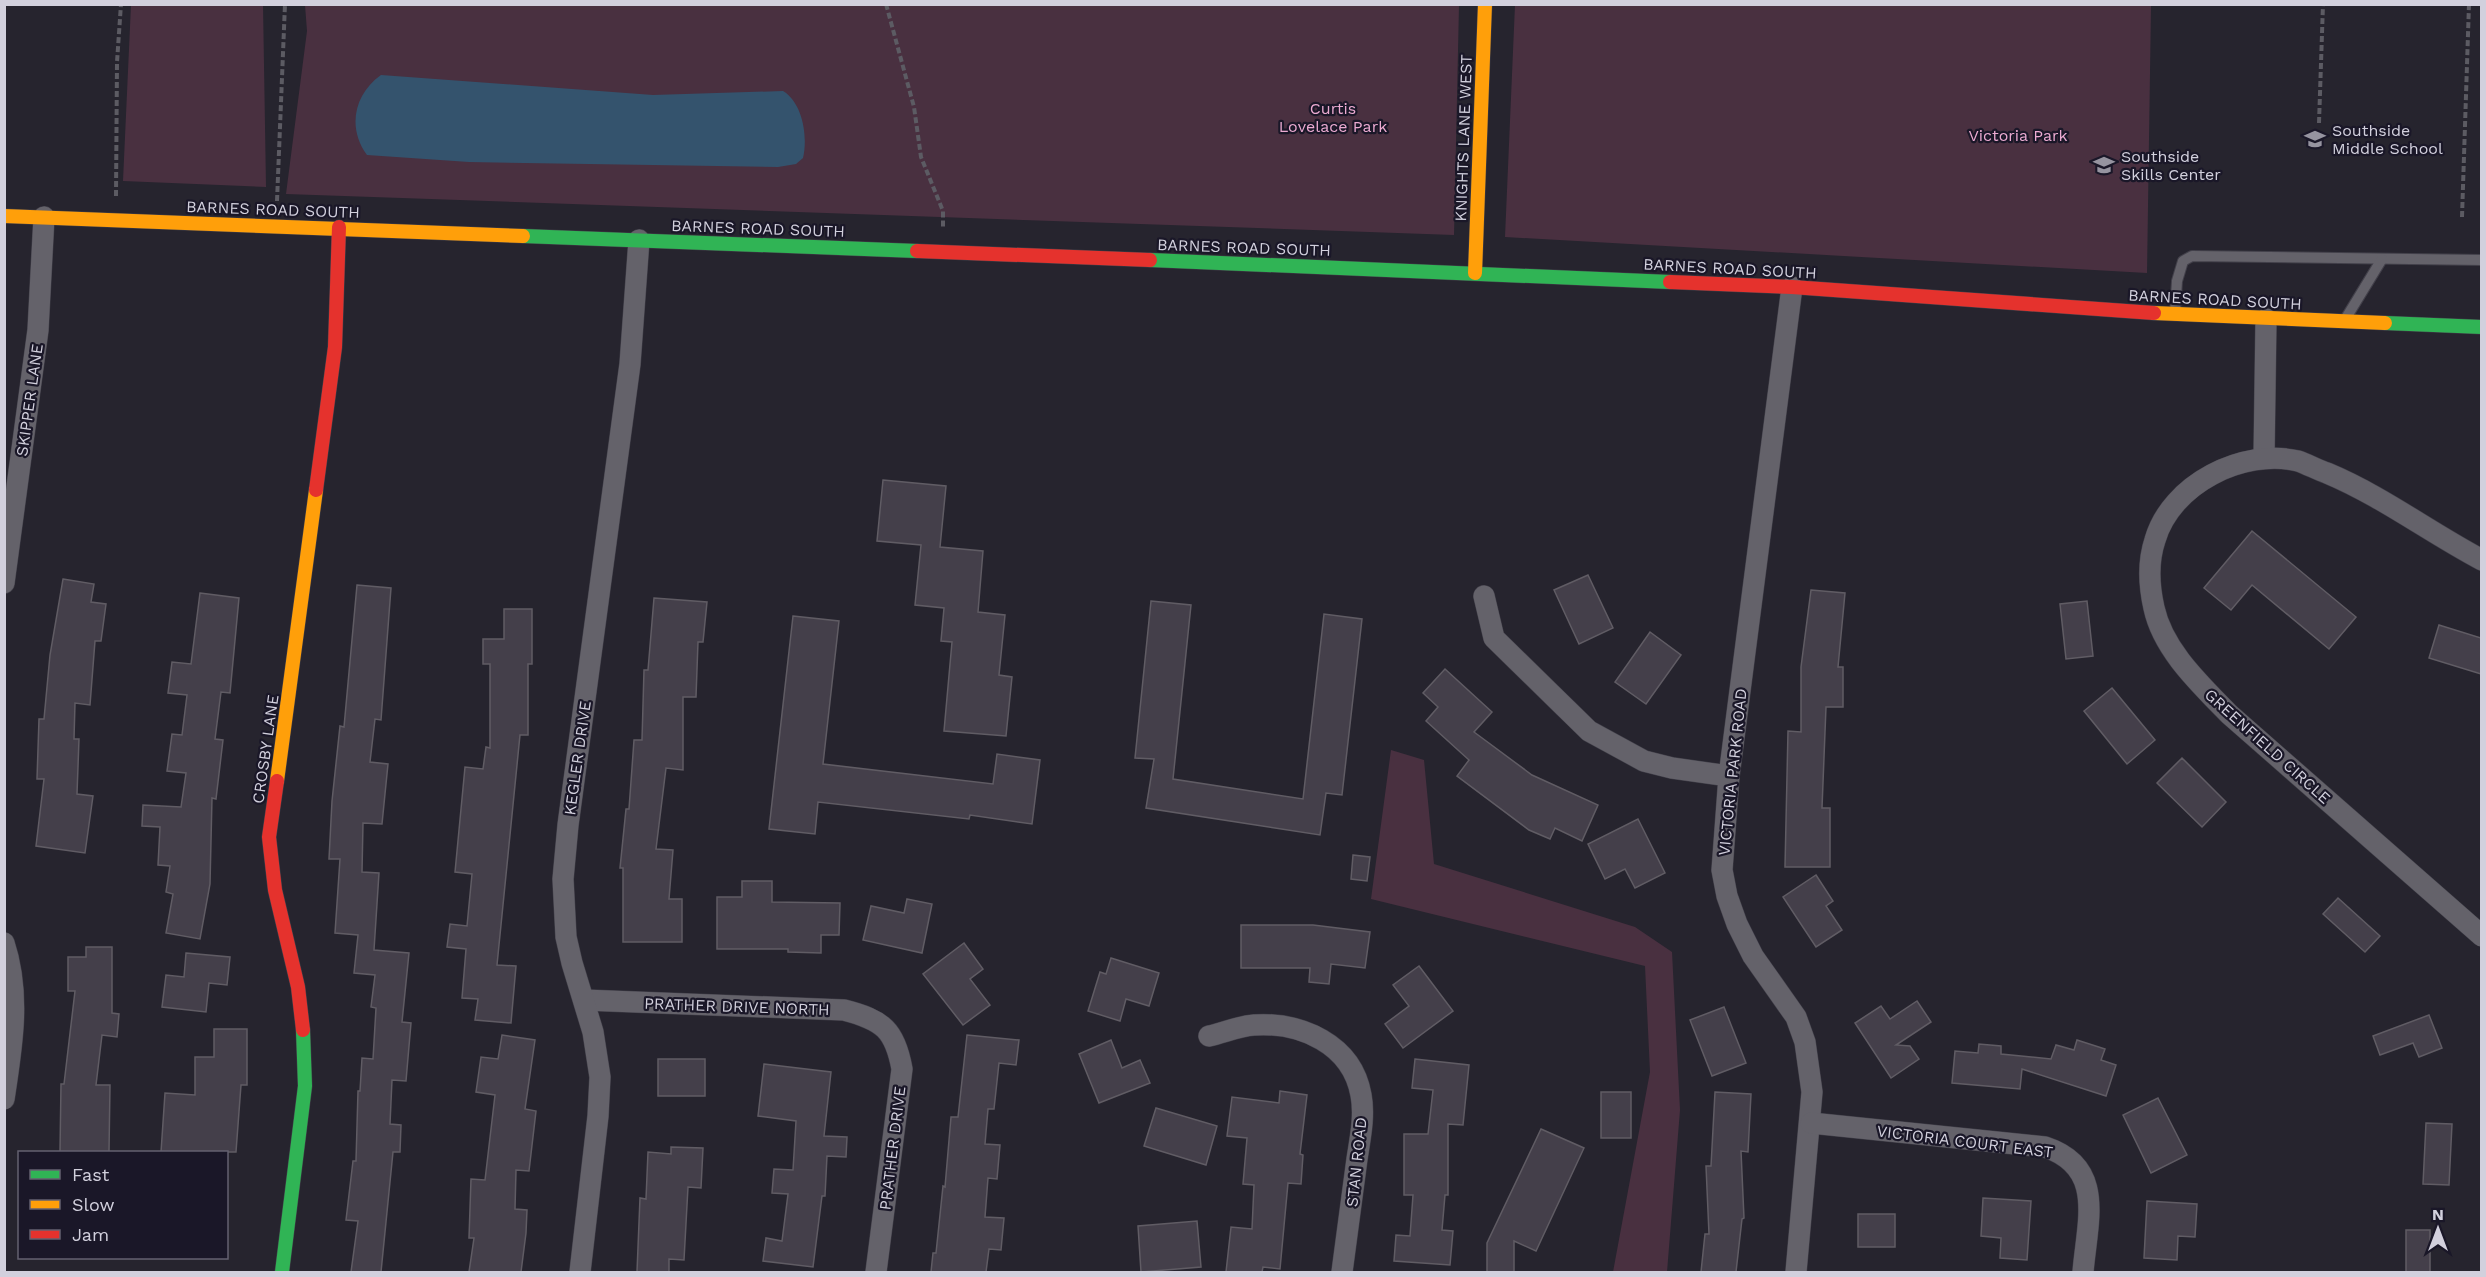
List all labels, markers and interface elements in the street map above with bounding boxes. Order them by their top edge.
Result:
street label: KNIGHTS LANE WEST [1451,54,1476,222]
park label: Curtis Lovelace Park [1279,99,1387,136]
place label: Southside Middle School [2332,121,2443,158]
park label: Victoria Park [1968,126,2068,145]
school or university icon: Southside Middle School [2303,127,2327,151]
place label: Southside Skills Center [2121,147,2221,184]
school or university icon: Southside Skills Center [2092,153,2116,177]
street label: BARNES ROAD SOUTH [186,197,360,222]
street label: BARNES ROAD SOUTH [671,216,845,241]
street label: BARNES ROAD SOUTH [1157,235,1331,260]
street label: BARNES ROAD SOUTH [1643,254,1817,283]
street label: BARNES ROAD SOUTH [2128,285,2302,314]
street label: SKIPPER LANE [12,343,47,458]
street label: GREENFIELD CIRCLE [2201,685,2334,808]
street label: VICTORIA PARK ROAD [1714,687,1751,857]
street label: CROSBY LANE [248,693,283,805]
street label: KEGLER DRIVE [560,700,595,817]
street label: PRATHER DRIVE NORTH [644,994,830,1019]
street label: PRATHER DRIVE [875,1085,910,1211]
street label: STAN ROAD [1342,1116,1371,1208]
street label: VICTORIA COURT EAST [1876,1121,2054,1162]
legend [18,1151,228,1259]
text: Fast [72,1164,110,1185]
text: Slow [72,1194,115,1215]
north arrow [2408,1199,2468,1259]
text: N [2432,1205,2444,1224]
text: Jam [72,1224,109,1245]

